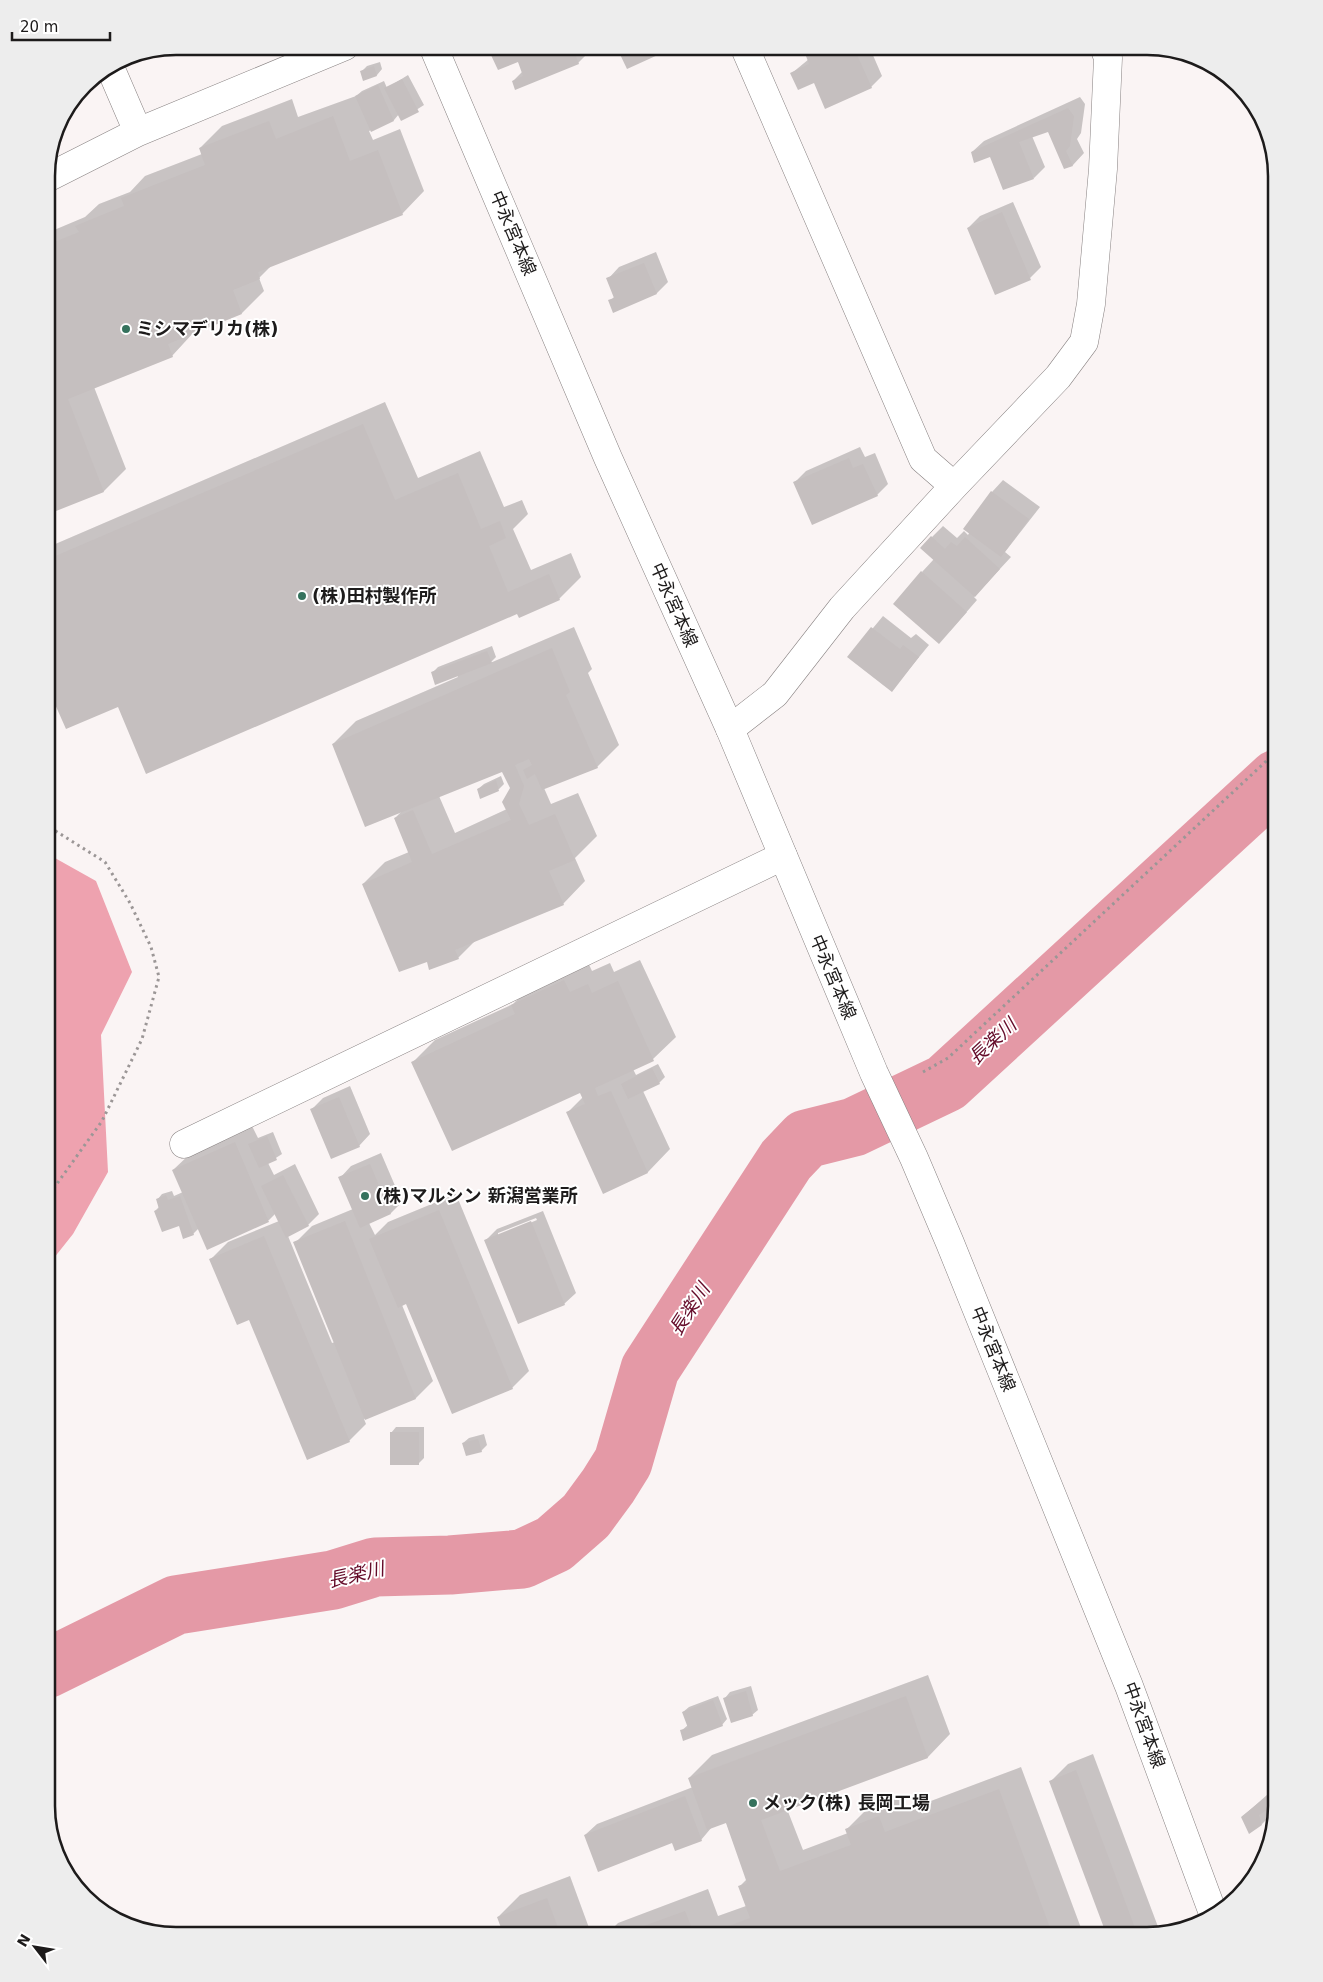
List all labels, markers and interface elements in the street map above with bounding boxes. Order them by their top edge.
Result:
scale bar [12,10,110,42]
text: 20 m [20,18,58,36]
street label: 中永宮本線 [486,187,541,278]
place label: ミシマデリカ(株) [136,318,278,339]
marker: ミシマデリカ(株) [120,323,132,335]
street label: 中永宮本線 [647,559,702,650]
place label: (株)田村製作所 [312,585,436,606]
marker: (株)田村製作所 [296,590,308,602]
street label: 中永宮本線 [806,931,861,1022]
water label: 長楽川 [964,1012,1022,1068]
place label: (株)マルシン 新潟営業所 [375,1185,578,1206]
marker: (株)マルシン 新潟営業所 [359,1190,371,1202]
water label: 長楽川 [664,1277,715,1339]
street label: 中永宮本線 [967,1303,1020,1394]
water label: 長楽川 [326,1556,388,1591]
street label: 中永宮本線 [1119,1679,1170,1771]
place label: メック(株) 長岡工場 [763,1792,930,1813]
marker: メック(株) 長岡工場 [747,1797,759,1809]
north arrow [10,1922,60,1972]
text: N [14,1931,34,1949]

